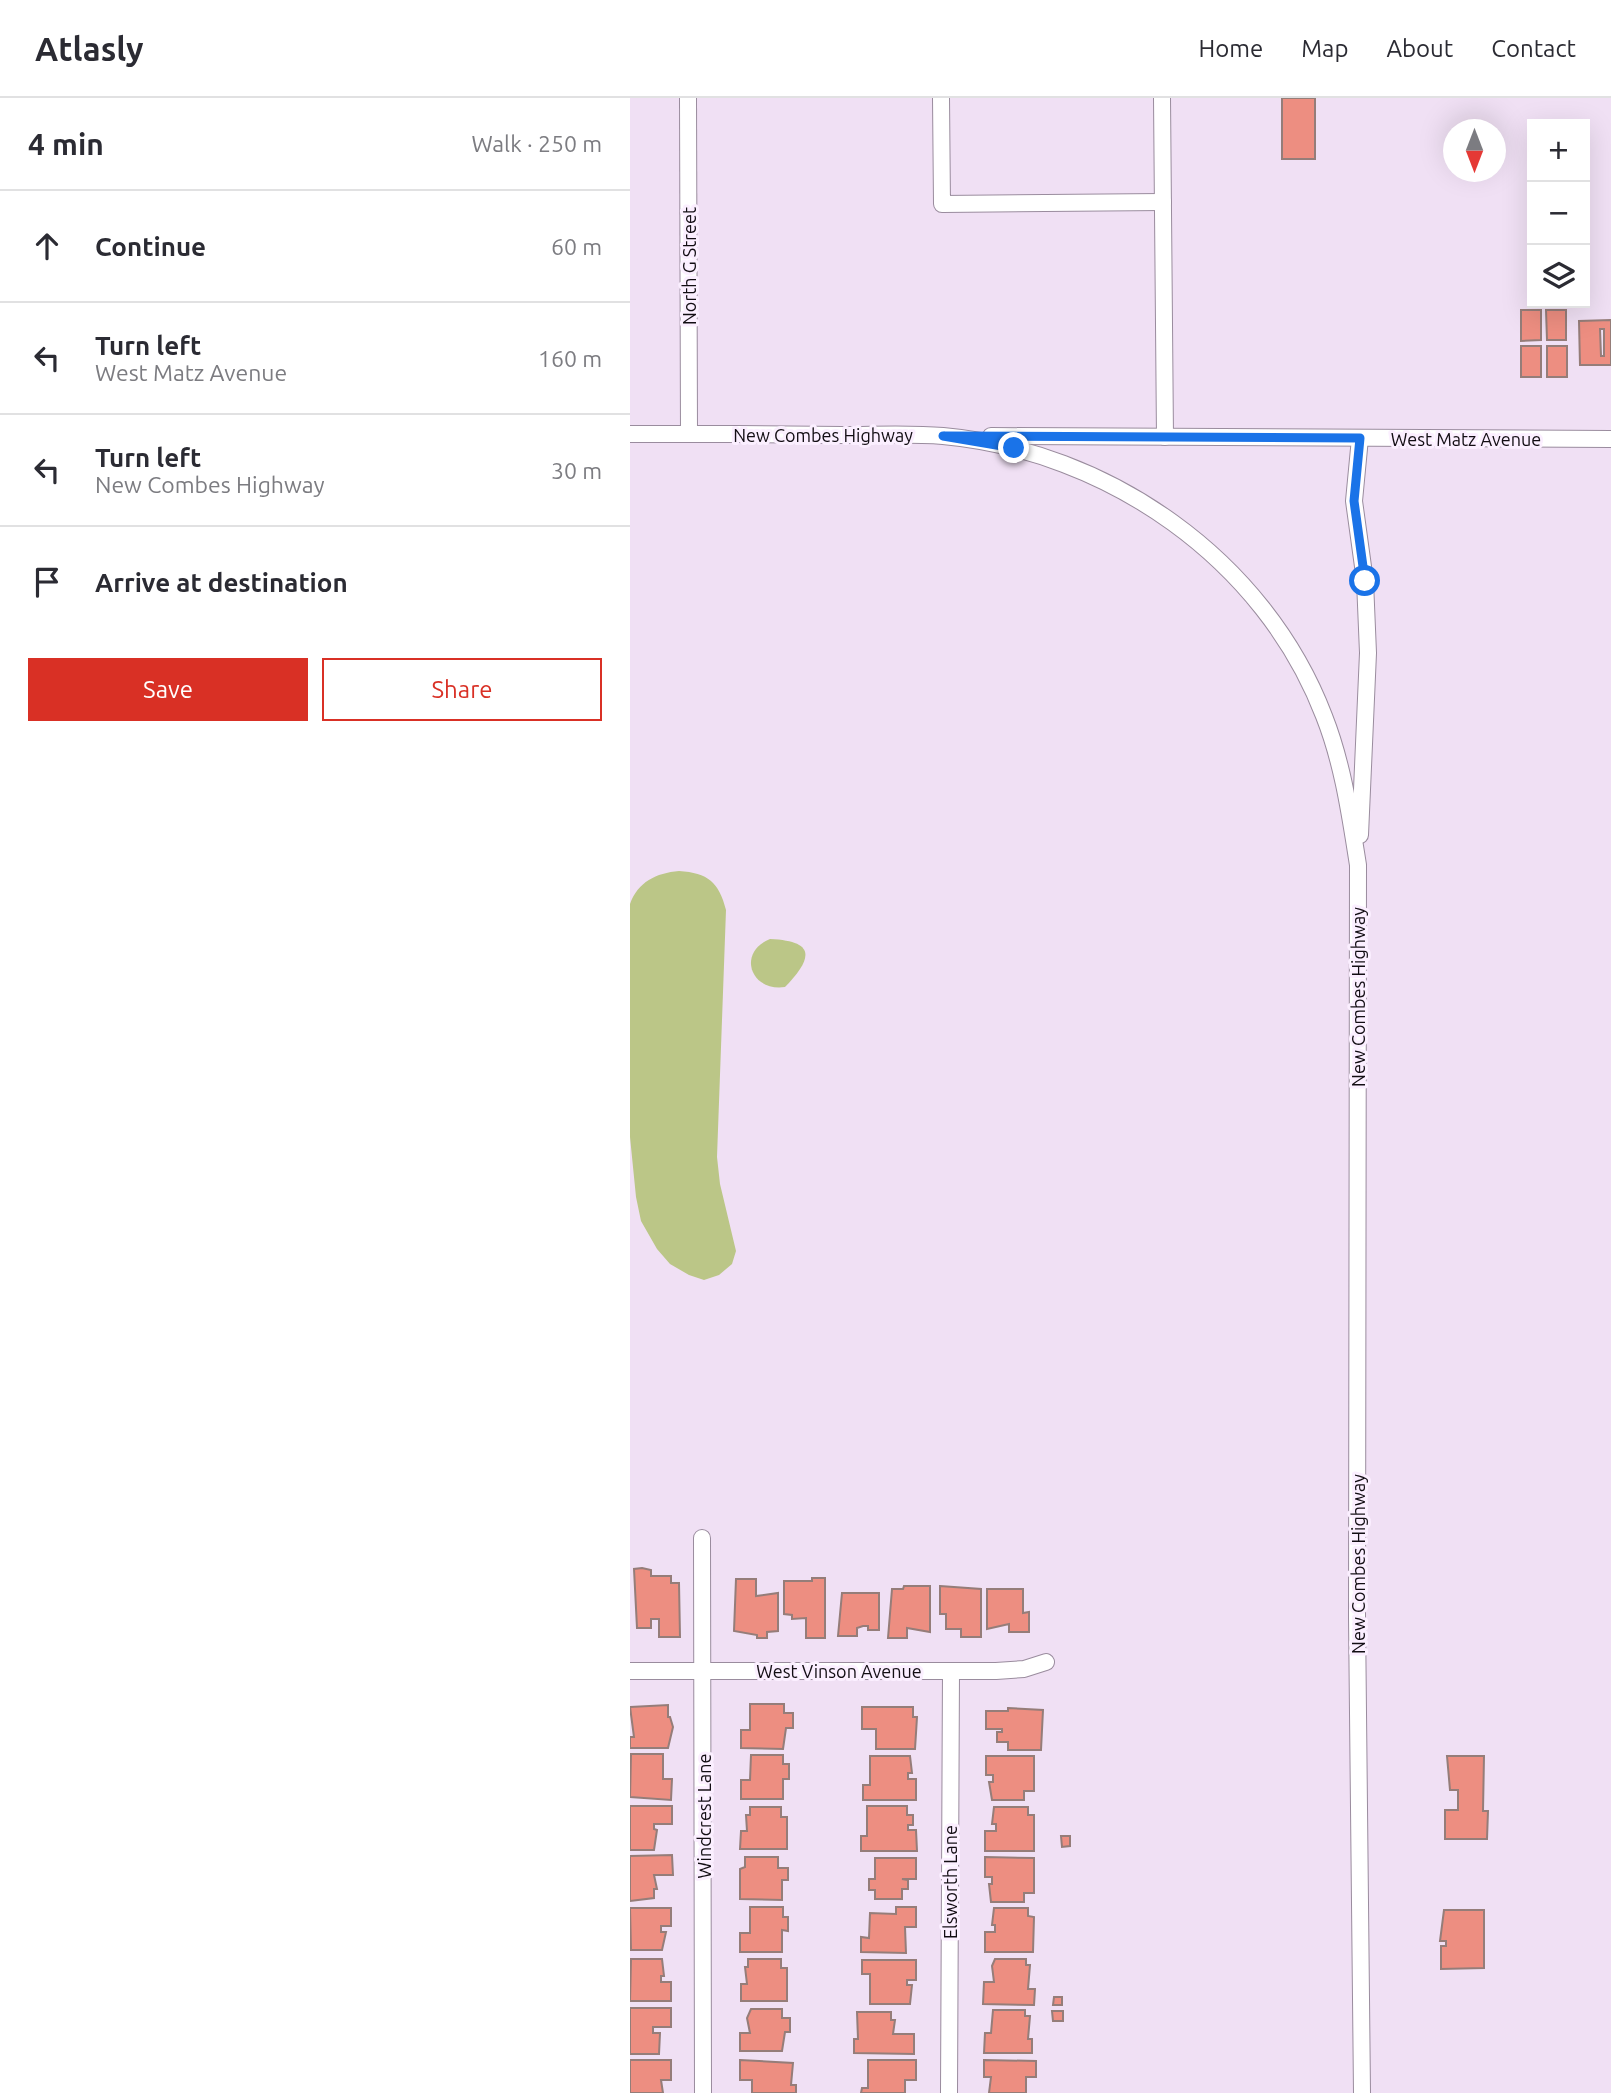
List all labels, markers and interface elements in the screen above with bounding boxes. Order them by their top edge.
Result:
text: Atlasly [35,30,144,67]
text: Home [1198,35,1263,62]
text: Map [1301,35,1348,62]
text: About [1386,35,1453,62]
text: Contact [1491,35,1576,62]
north arrow [1443,119,1506,182]
map controls [1527,119,1590,308]
button: + [1527,119,1590,182]
text: 4 min [28,127,104,161]
text: Walk · 250 m [471,131,602,156]
button: − [1527,182,1590,245]
street label: North G Street [679,207,699,325]
icon: ahead [28,227,66,265]
text: Continue [95,232,206,261]
text: 60 m [551,234,602,259]
button: layers [1527,245,1590,308]
text: Turn left [95,331,201,360]
icon: left [28,339,66,377]
text: 160 m [538,346,602,371]
text: West Matz Avenue [95,360,287,385]
street label: New Combes Highway [733,425,913,445]
street label: West Matz Avenue [1391,429,1541,449]
route end [998,432,1029,463]
text: Turn left [95,443,201,472]
icon: left [28,451,66,489]
text: 30 m [551,458,602,483]
text: New Combes Highway [95,472,325,497]
icon: arrive [28,563,66,601]
route start [1349,565,1380,596]
text: Arrive at destination [95,568,348,597]
button: Save [28,658,308,721]
button: Share [322,658,602,721]
street label: New Combes Highway [1348,907,1368,1087]
street label: New Combes Highway [1348,1474,1368,1654]
street label: West Vinson Avenue [756,1661,922,1681]
street label: Windcrest Lane [694,1754,714,1878]
street label: Elsworth Lane [940,1825,960,1939]

